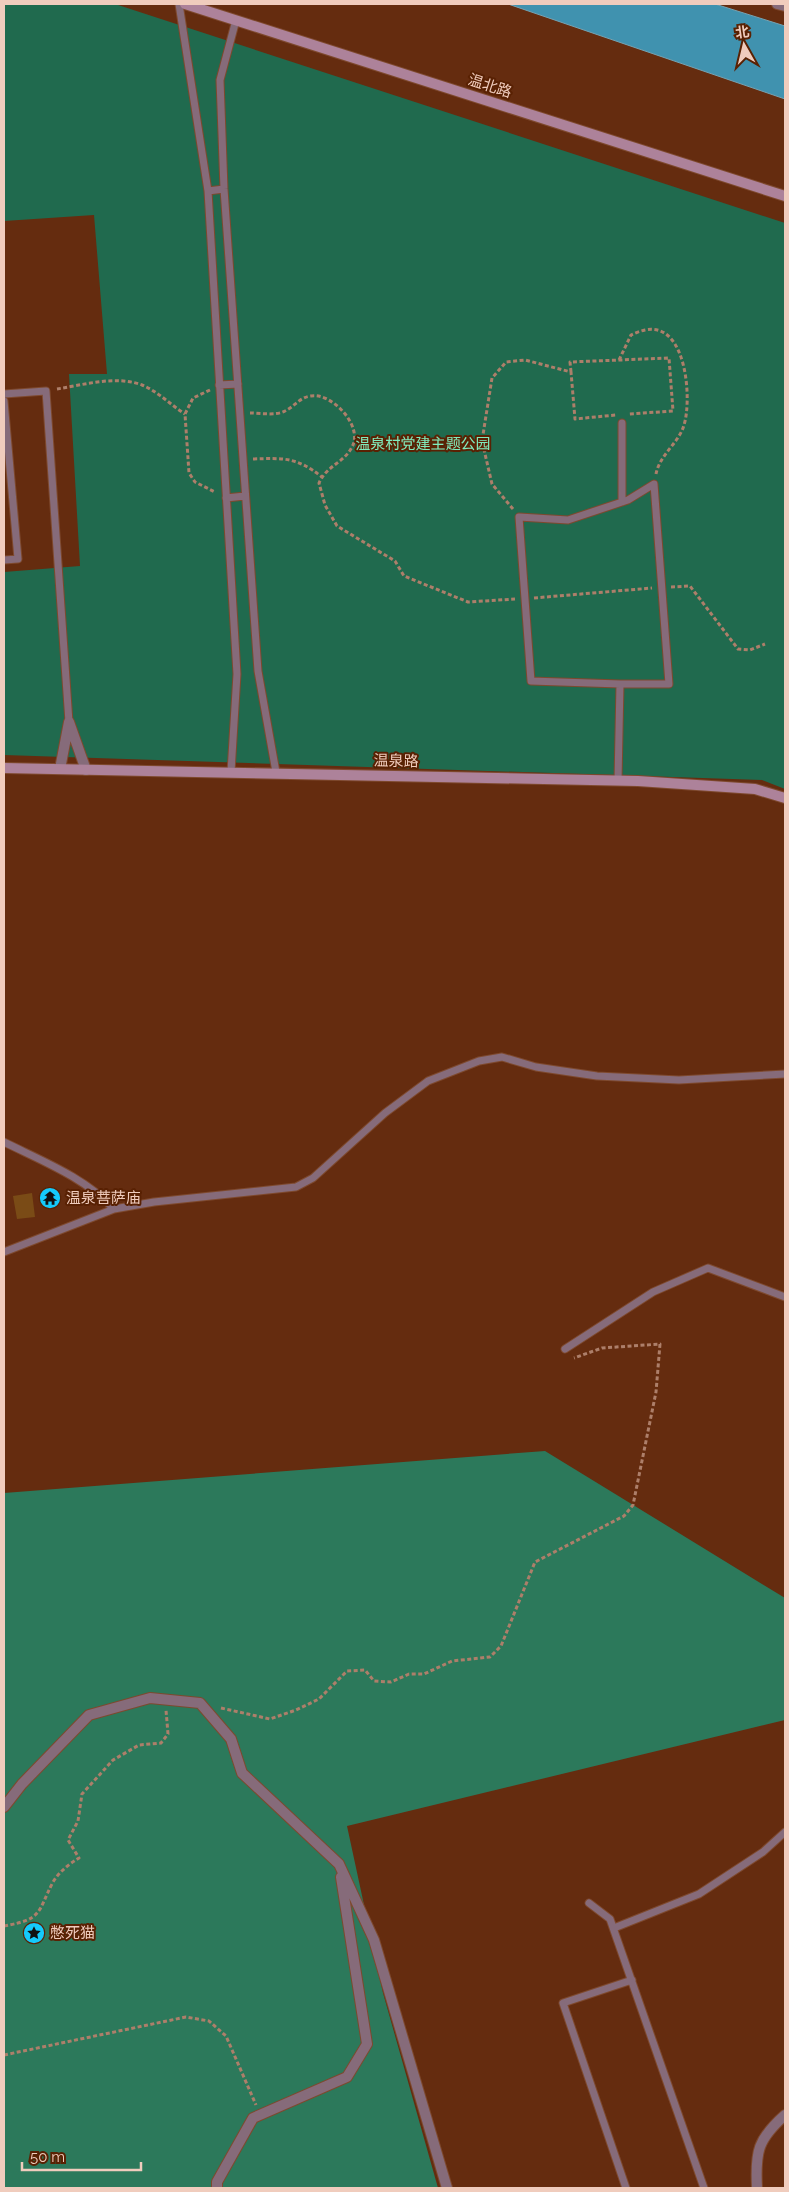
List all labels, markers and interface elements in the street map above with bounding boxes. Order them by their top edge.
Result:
north arrow [719,20,769,70]
text: 北 [734,23,750,41]
street label: 温北路 [466,70,514,102]
park label: 温泉村党建主题公园 [355,435,491,453]
street label: 温泉路 [373,752,419,770]
temple icon: 温泉菩萨庙 [38,1186,62,1210]
place label: 温泉菩萨庙 [66,1189,141,1207]
place icon: 憋死猫 [22,1921,46,1945]
place label: 憋死猫 [50,1924,95,1942]
scale bar [22,2140,141,2172]
text: 50 m [30,2148,65,2166]

